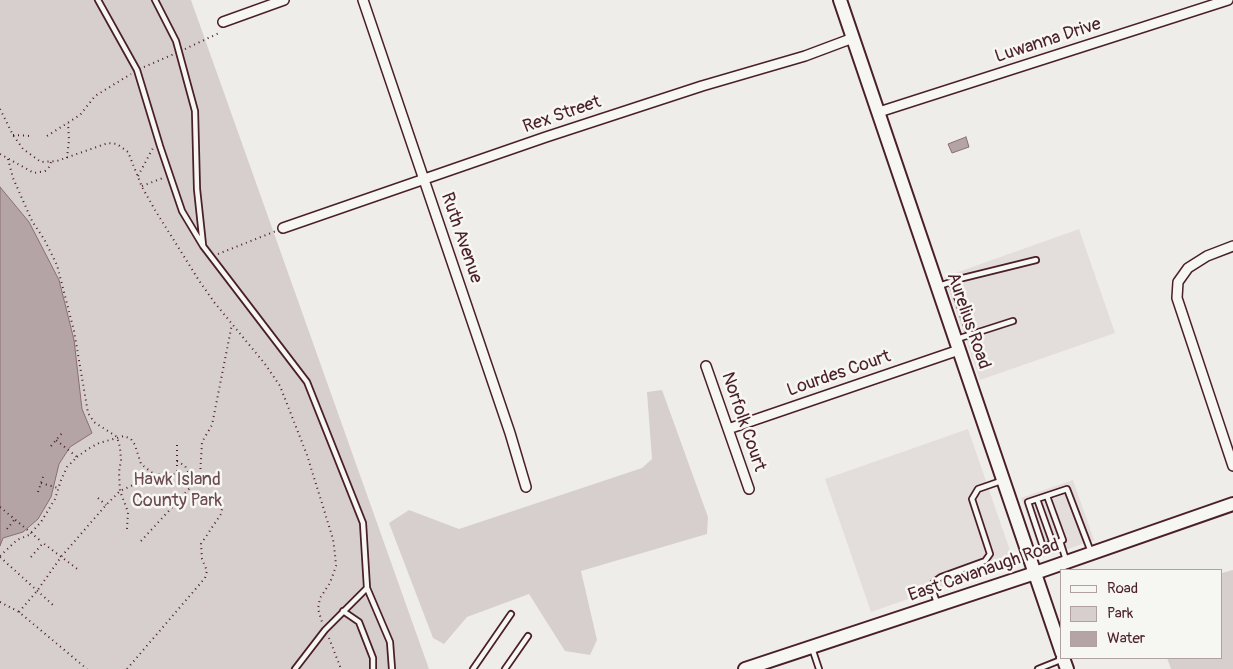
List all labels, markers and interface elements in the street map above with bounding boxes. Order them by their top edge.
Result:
street label: Luwanna Drive [992,14,1104,68]
street label: Rex Street [520,92,604,138]
street label: Ruth Avenue [435,190,487,286]
street label: Aurelius Road [941,270,995,372]
street label: Lourdes Court [784,346,894,402]
street label: Norfolk Court [716,370,770,474]
park label: Hawk Island County Park [132,469,222,512]
street label: East Cavanaugh Road [906,535,1062,607]
legend [1060,569,1223,659]
text: Road [1107,579,1138,598]
text: Park [1107,604,1133,623]
text: Water [1107,629,1145,648]

